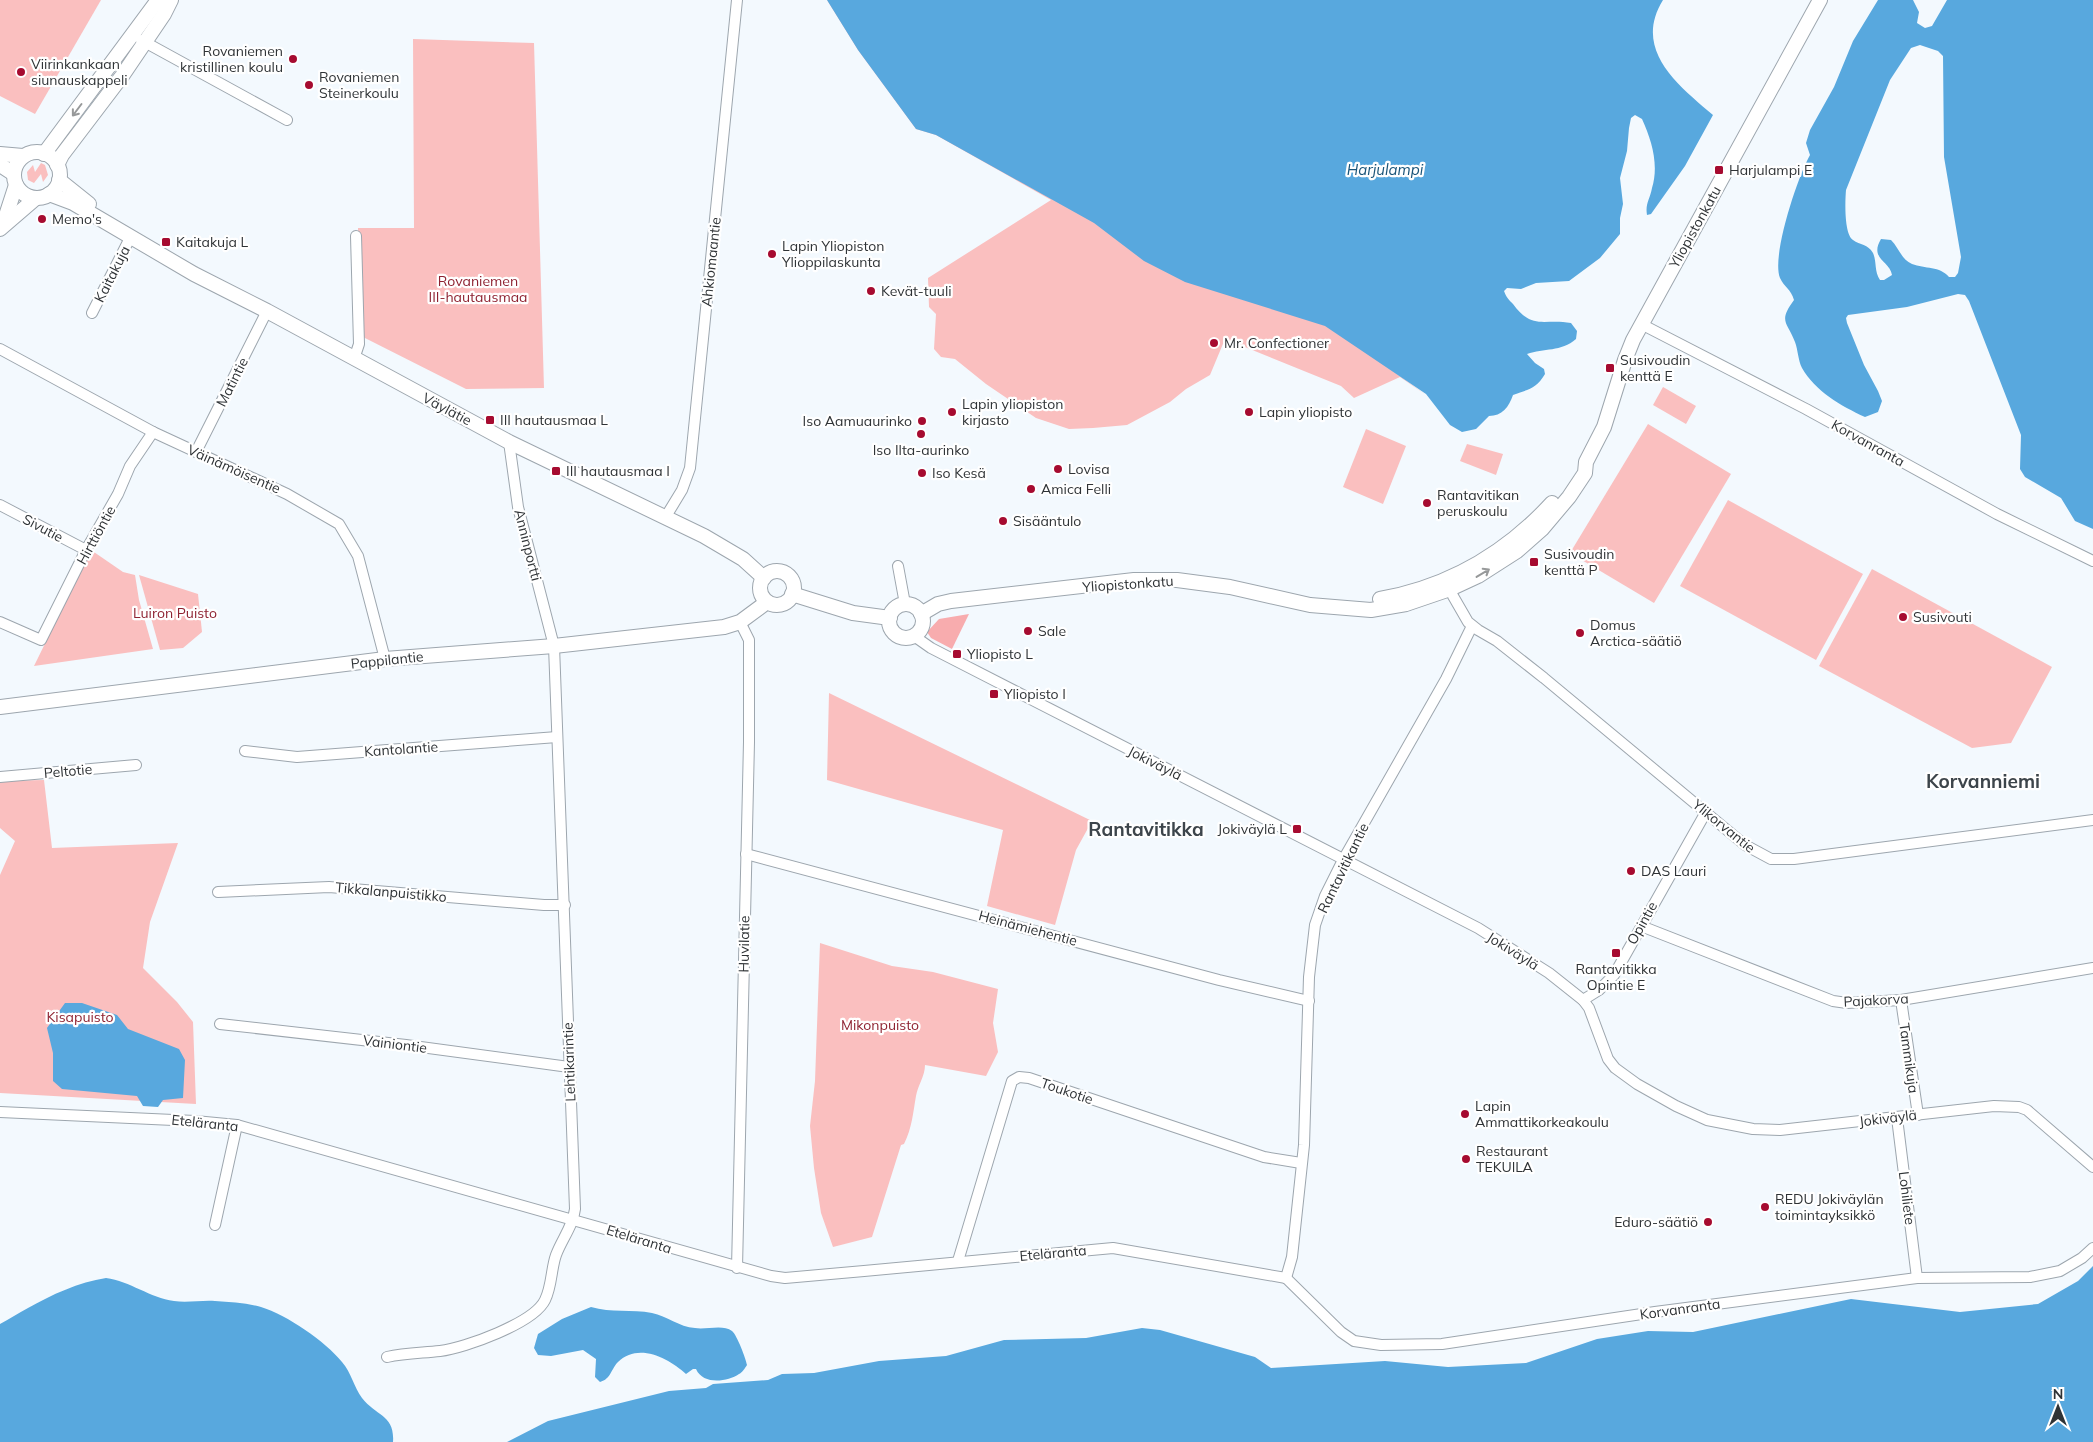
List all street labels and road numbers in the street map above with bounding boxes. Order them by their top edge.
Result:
street label: Yliopistonkatu [1665,183,1725,272]
street label: Ahkiomaantie [697,216,725,308]
street label: Kaitakuja [90,243,134,305]
street label: Matintie [212,354,252,410]
street label: Väylätie [419,389,475,429]
street label: Korvanranta [1828,415,1908,471]
street label: Väinämöisentie [185,440,283,498]
street label: Hirttiöntie [72,502,120,568]
street label: Anninportti [510,507,546,583]
street label: Sivutie [20,510,66,546]
street label: Yliopistonkatu [1081,572,1174,596]
street label: Pappilantie [350,647,424,673]
street label: Kantolantie [363,737,439,761]
street label: Jokiväylä [1125,742,1185,784]
street label: Peltotie [43,760,93,782]
street label: Ylikorvantie [1688,795,1759,857]
street label: Rantavitikantie [1313,820,1373,916]
street label: Tikkalanpuistikko [335,878,447,906]
street label: Opintie [1623,898,1661,948]
street label: Heinämiehentie [977,906,1079,950]
street label: Huvilatie [735,915,753,973]
street label: Jokiväylä [1484,928,1542,974]
street label: Pajakorva [1843,989,1909,1011]
street label: Lehtikarintie [559,1022,579,1102]
street label: Tammikuja [1895,1022,1923,1094]
street label: Vainiontie [362,1031,428,1057]
street label: Toukotie [1038,1074,1096,1108]
street label: Jokiväylä [1858,1106,1918,1130]
street label: Eteläranta [171,1111,239,1135]
street label: Lohiliete [1895,1170,1919,1226]
street label: Eteläranta [604,1221,674,1257]
street label: Eteläranta [1019,1241,1087,1265]
street label: Korvanranta [1639,1294,1721,1324]

